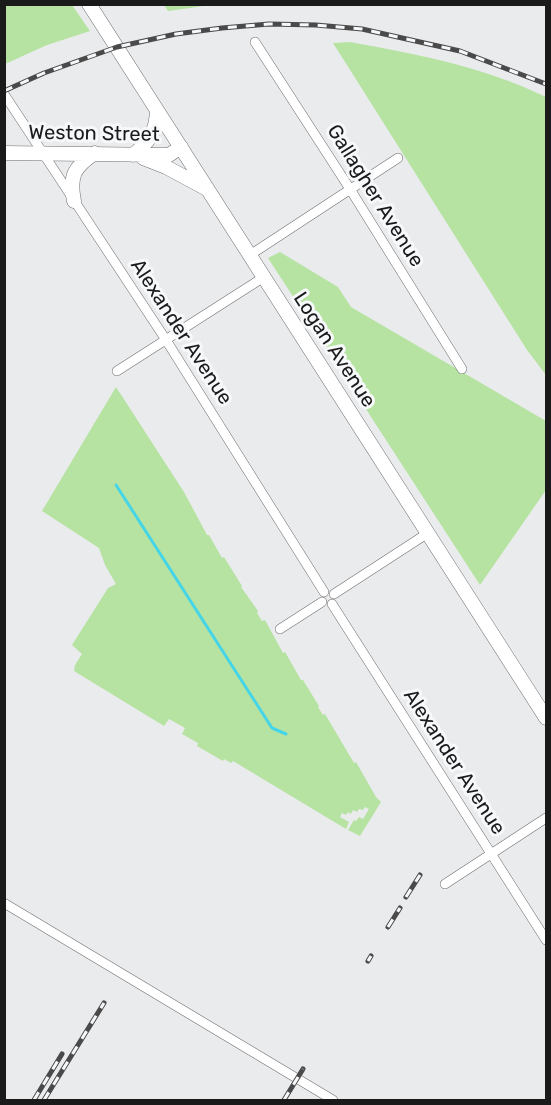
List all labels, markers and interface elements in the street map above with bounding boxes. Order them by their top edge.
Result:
street label: Gallagher Avenue [322,120,428,272]
street label: Weston Street [28,121,160,147]
street label: Alexander Avenue [125,255,237,409]
street label: Logan Avenue [288,288,380,412]
street label: Alexander Avenue [398,685,510,839]

